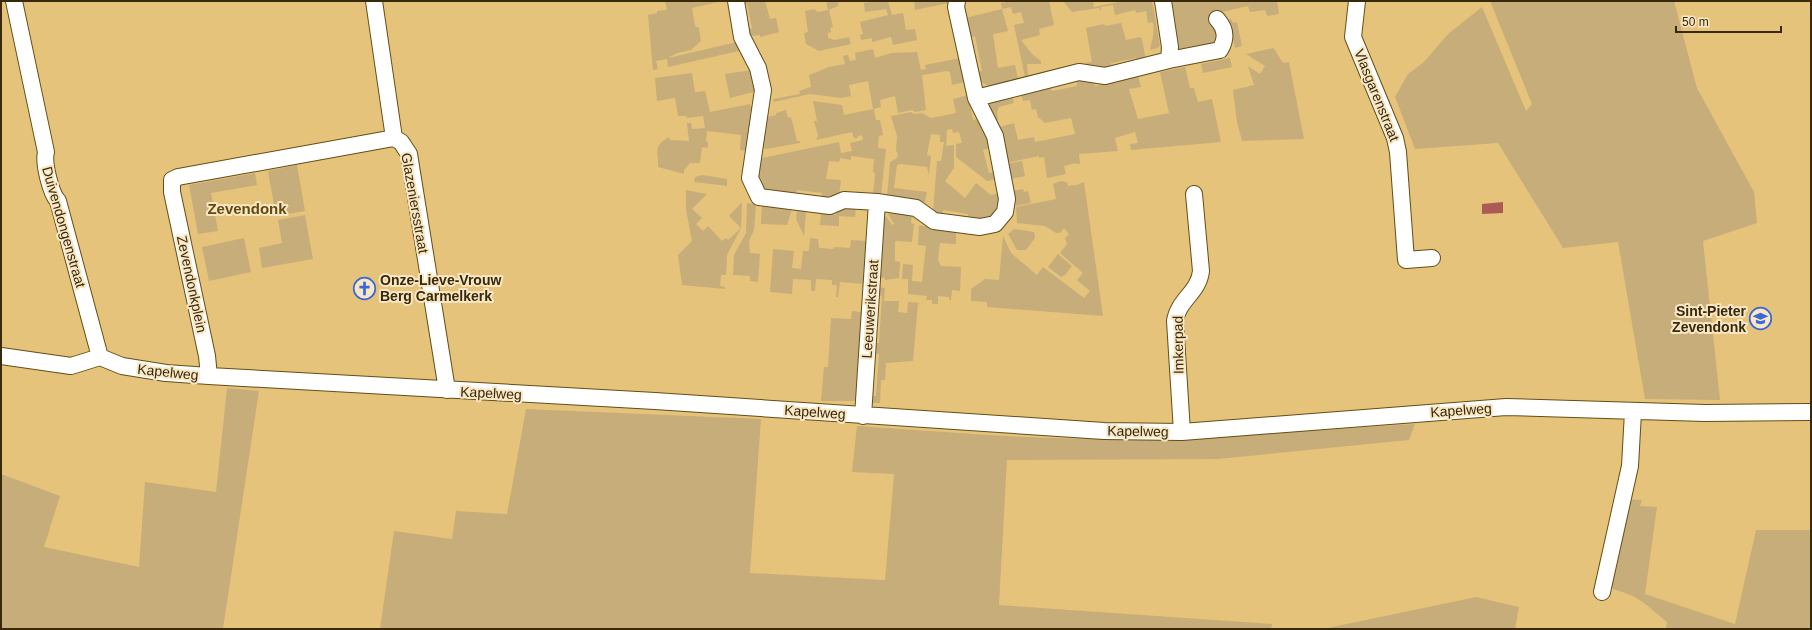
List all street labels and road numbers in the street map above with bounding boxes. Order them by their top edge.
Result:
street label: Vlasgarenstraat [1351,47,1403,144]
street label: Glazeniersstraat [398,151,432,255]
street label: Duivendongenstraat [39,165,89,290]
street label: Zevendonkplein [174,234,210,334]
street label: Leeuwerikstraat [859,259,881,359]
street label: Imkerpad [1169,316,1187,374]
street label: Kapelweg [137,361,199,383]
street label: Kapelweg [460,383,522,403]
street label: Kapelweg [1430,400,1492,420]
street label: Kapelweg [784,402,846,422]
street label: Kapelweg [1107,422,1169,440]

